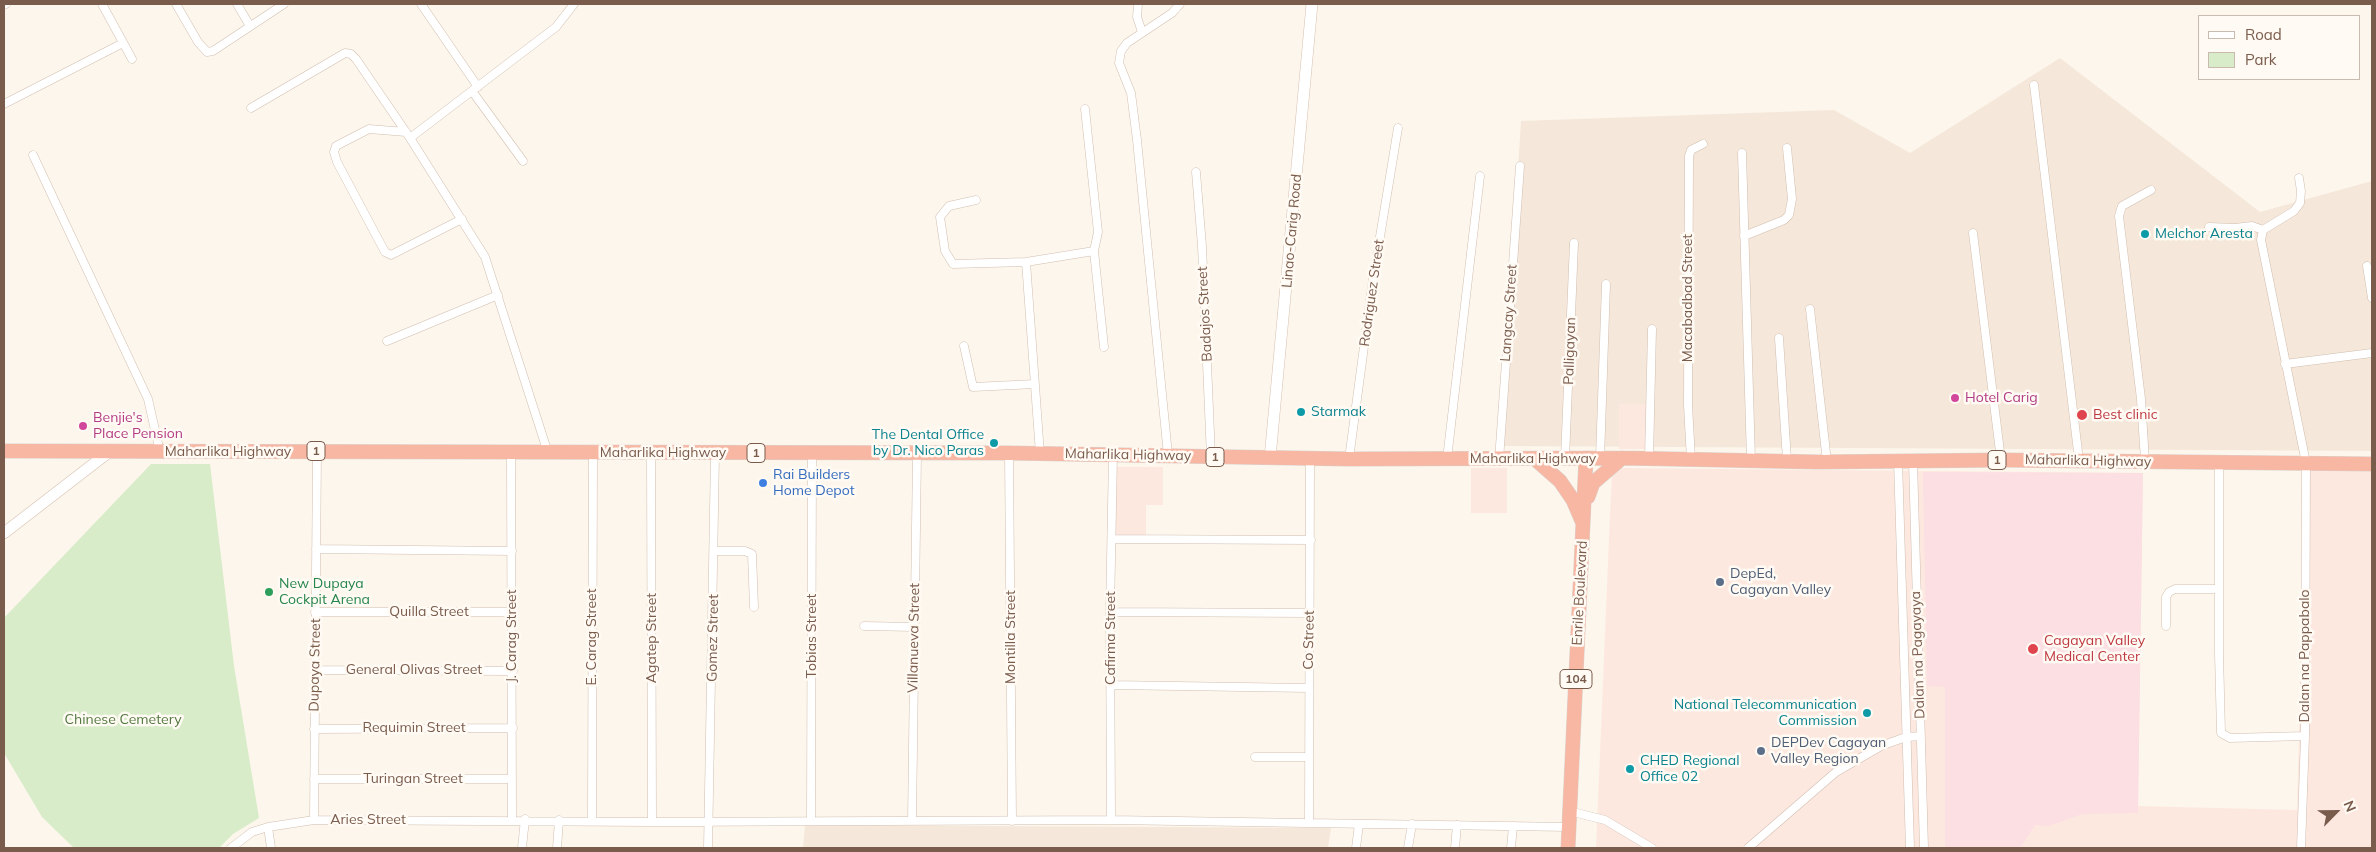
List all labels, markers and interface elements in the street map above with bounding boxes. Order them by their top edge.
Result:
legend [2198,15,2361,80]
text: Road [2245,25,2282,44]
text: Park [2245,50,2277,69]
street label: Linao-Carig Road [1279,173,1305,289]
place label: Melchor Aresta [2155,226,2253,242]
marker: Melchor Aresta [2139,228,2151,240]
street label: Macabadbad Street [1680,234,1696,362]
street label: Rodriguez Street [1356,238,1388,348]
street label: Langcay Street [1497,264,1521,362]
street label: Badajos Street [1194,266,1216,362]
street label: Palligayan [1560,317,1580,385]
place label: Hotel Carig [1965,390,2038,406]
marker: Hotel Carig [1949,392,1961,404]
place label: Starmak [1311,404,1366,420]
marker: Starmak [1295,406,1307,418]
place label: Best clinic [2093,407,2158,423]
marker: Best clinic [2075,408,2089,422]
place label: Benjie's Place Pension [93,410,183,442]
marker: Benjie's Place Pension [77,420,89,432]
place label: The Dental Office by Dr. Nico Paras [872,427,984,460]
marker: The Dental Office by Dr. Nico Paras [988,437,1000,449]
road number: 1 [307,442,325,461]
road number: 1 [747,443,765,462]
street label: Maharlika Highway [165,444,291,460]
street label: Maharlika Highway [600,445,726,461]
street label: Maharlika Highway [1065,445,1191,465]
road number: 1 [1206,448,1224,467]
road number: 1 [1988,450,2006,470]
street label: Maharlika Highway [1470,451,1596,467]
street label: Maharlika Highway [2025,451,2151,471]
place label: Rai Builders Home Depot [773,467,855,500]
marker: Rai Builders Home Depot [757,477,769,489]
street label: Enrile Boulevard [1569,540,1591,646]
place label: DepEd, Cagayan Valley [1730,566,1831,598]
place label: New Dupaya Cockpit Arena [279,576,370,608]
marker: DepEd, Cagayan Valley [1714,576,1726,588]
street label: Villanueva Street [905,583,923,693]
marker: New Dupaya Cockpit Arena [263,586,275,598]
street label: E. Carag Street [584,588,600,686]
street label: J. Carag Street [504,589,520,683]
street label: Dalan na Pappabalo [2297,589,2313,723]
street label: Montilla Street [1003,590,1019,684]
street label: Cafirma Street [1103,591,1119,685]
street label: Dalan na Pagayaya [1907,591,1929,719]
street label: Agatep Street [644,593,660,683]
street label: Gomez Street [704,594,722,682]
street label: Tobias Street [804,594,820,678]
street label: Quilla Street [389,604,469,620]
street label: Co Street [1300,610,1318,670]
street label: Dupaya Street [306,618,324,712]
place label: Cagayan Valley Medical Center [2044,633,2145,666]
marker: Cagayan Valley Medical Center [2026,642,2040,656]
street label: General Olivas Street [346,662,482,678]
road number: 104 [1560,670,1592,689]
place label: National Telecommunication Commission [1674,697,1857,730]
marker: National Telecommunication Commission [1861,707,1873,719]
park label: Chinese Cemetery [64,712,182,728]
street label: Requimin Street [362,720,466,736]
place label: DEPDev Cagayan Valley Region [1771,735,1886,768]
marker: DEPDev Cagayan Valley Region [1755,745,1767,757]
place label: CHED Regional Office 02 [1640,753,1739,786]
marker: CHED Regional Office 02 [1624,763,1636,775]
street label: Turingan Street [363,771,463,787]
north arrow [2311,787,2361,837]
text: N [2339,798,2360,815]
street label: Aries Street [330,812,406,828]

